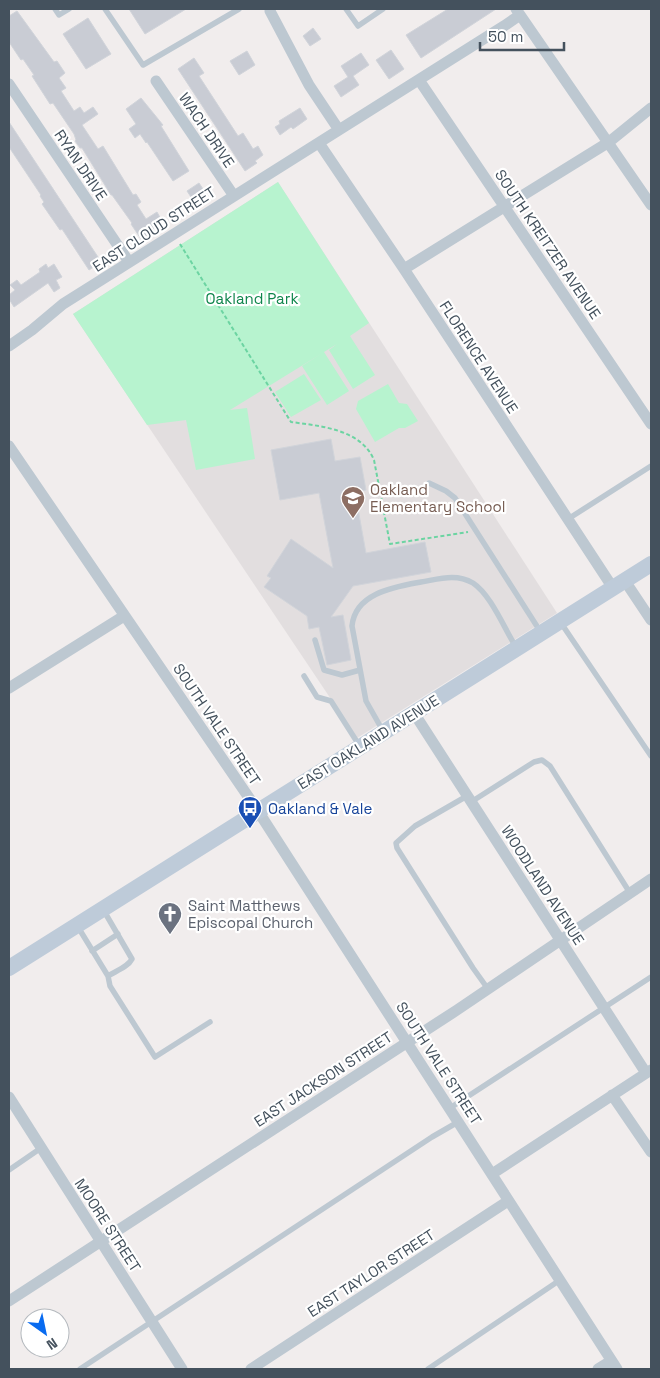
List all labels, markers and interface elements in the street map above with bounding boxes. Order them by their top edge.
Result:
scale bar [480,20,564,52]
text: 50 m [488,27,523,46]
street label: WACH DRIVE [175,89,239,171]
street label: RYAN DRIVE [50,126,112,204]
street label: SOUTH KREITZER AVENUE [491,166,605,322]
street label: EAST CLOUD STREET [89,182,219,276]
park label: Oakland Park [206,289,298,308]
street label: FLORENCE AVENUE [436,297,522,417]
place label: Oakland Elementary School [370,480,506,516]
school or university icon: Oakland Elementary School [340,485,366,519]
street label: SOUTH VALE STREET [169,660,265,789]
street label: EAST OAKLAND AVENUE [294,691,442,793]
bus stop icon: Oakland & Vale [237,795,263,829]
place label: Oakland & Vale [268,799,373,818]
street label: WOODLAND AVENUE [497,822,589,948]
place label: Saint Matthews Episcopal Church [188,896,313,932]
church icon: Saint Matthews Episcopal Church [157,901,183,935]
street label: SOUTH VALE STREET [392,998,486,1128]
street label: EAST JACKSON STREET [250,1027,396,1131]
street label: MOORE STREET [71,1175,145,1275]
street label: EAST TAYLOR STREET [304,1225,438,1321]
north arrow [20,1308,70,1358]
text: N [43,1334,61,1354]

